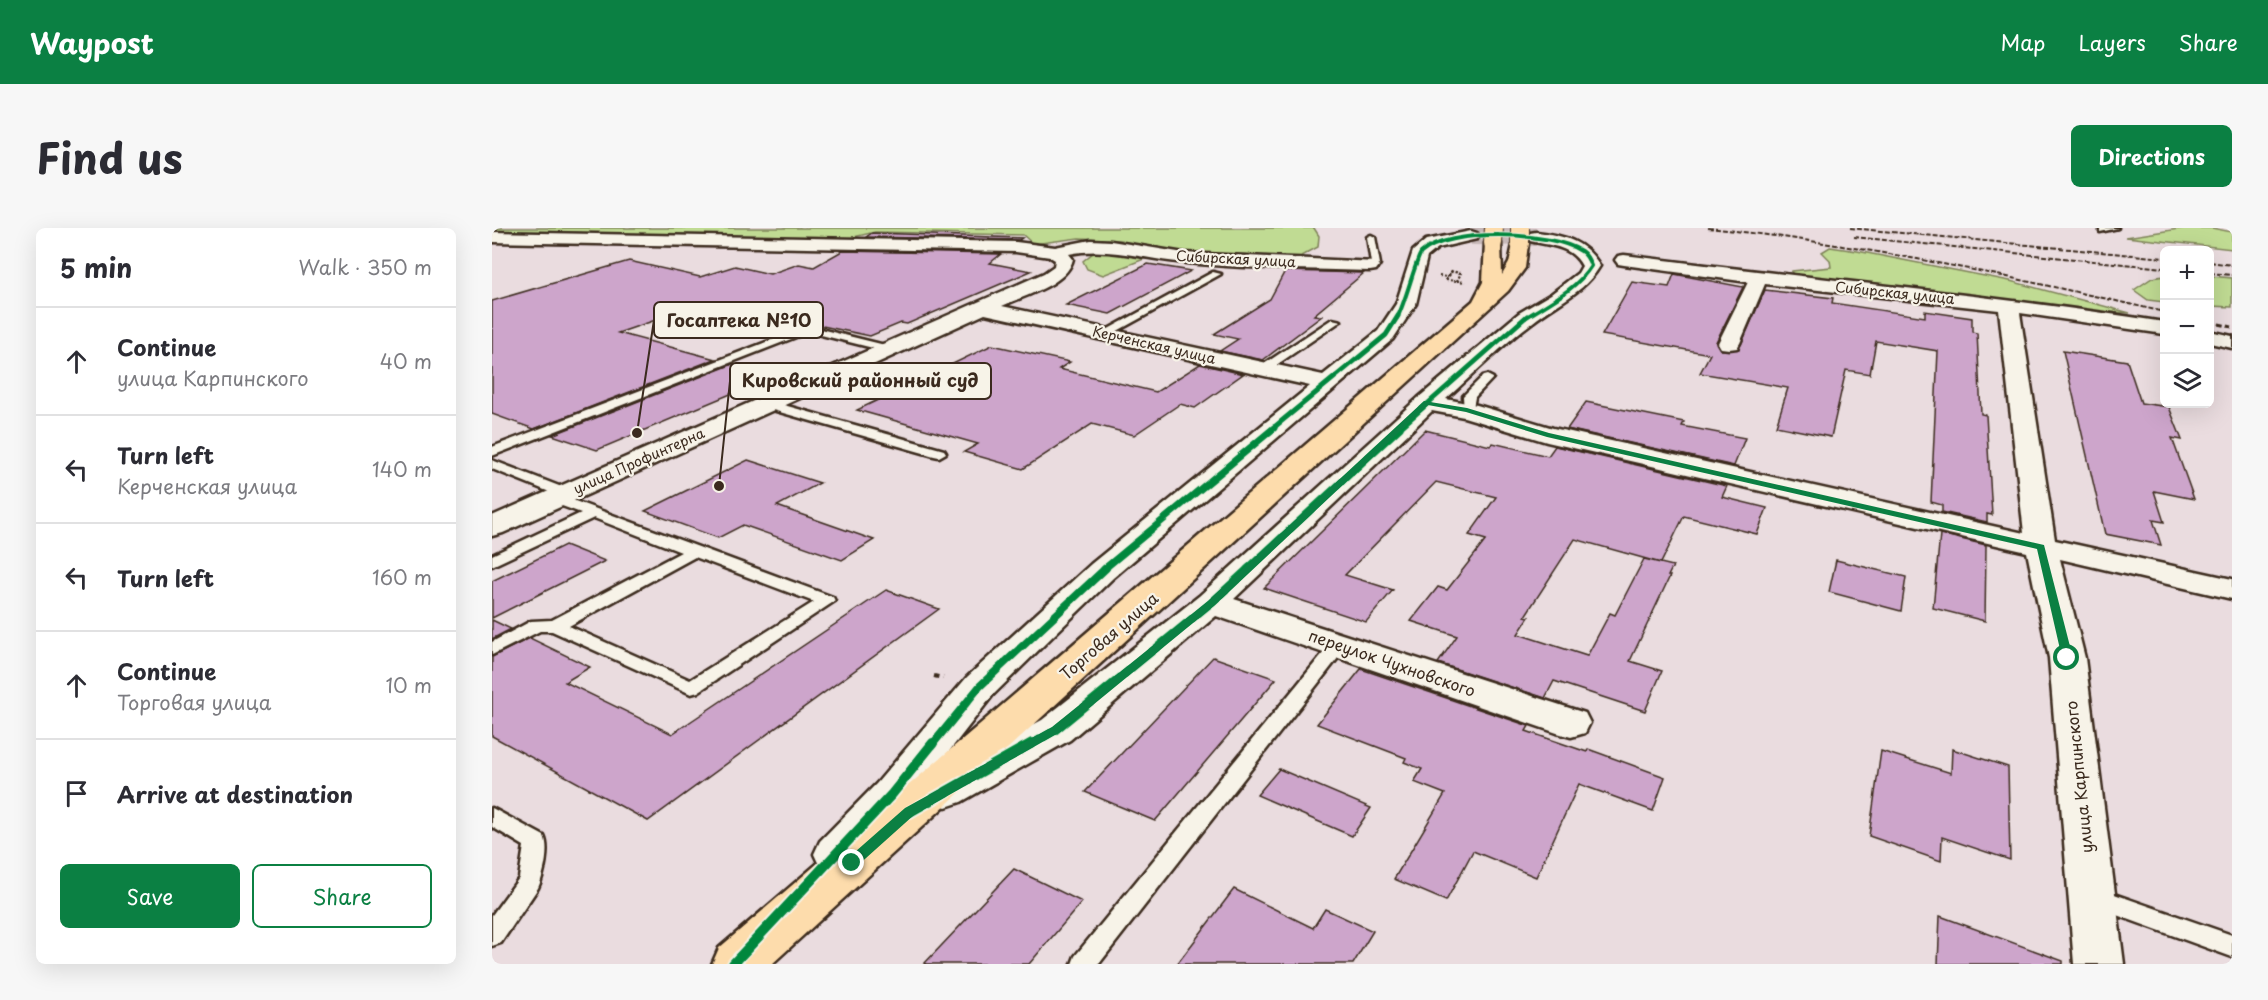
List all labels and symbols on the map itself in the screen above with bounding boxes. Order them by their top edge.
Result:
street label: Сибирская улица [1176,245,1297,272]
street label: Сибирская улица [1834,276,1956,309]
callout: Госаптека №10 [654,302,823,338]
text: Госаптека №10 [667,306,811,333]
street label: Керченская улица [1090,320,1218,369]
callout: Кировский районный суд [730,363,991,399]
text: Кировский районный суд [742,366,978,393]
street label: улица Профинтерна [570,422,708,499]
street label: Торговая улица [1054,586,1163,685]
street label: переулок Чухновского [1306,622,1479,702]
route start [2053,644,2079,670]
street label: улица Карпинского [2058,700,2098,855]
route end [838,849,864,875]

